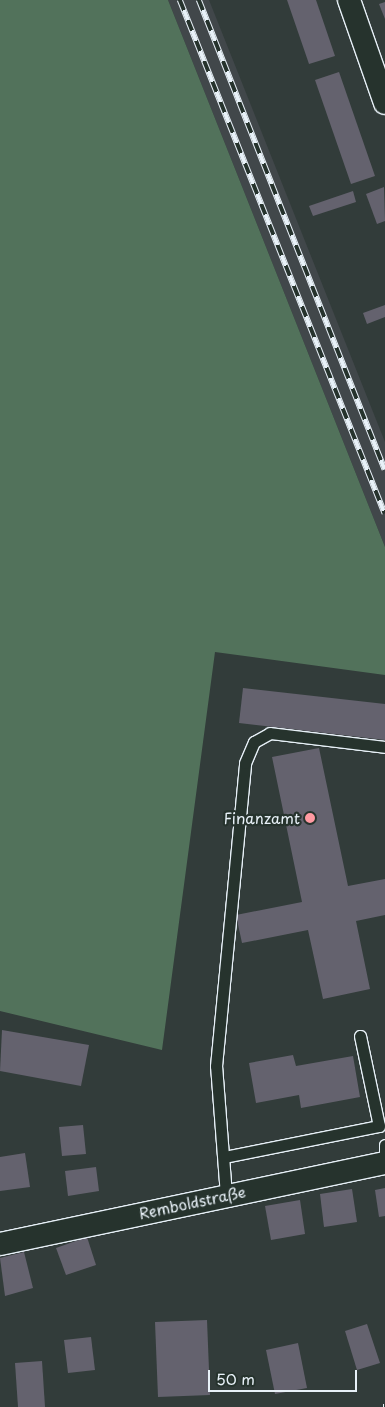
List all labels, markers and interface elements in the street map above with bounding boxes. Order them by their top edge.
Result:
place label: Finanzamt [224,809,300,827]
marker: Finanzamt [304,812,316,824]
street label: Remboldstraße [137,1182,247,1222]
scale bar [210,1360,359,1392]
text: 50 m [216,1367,255,1390]

